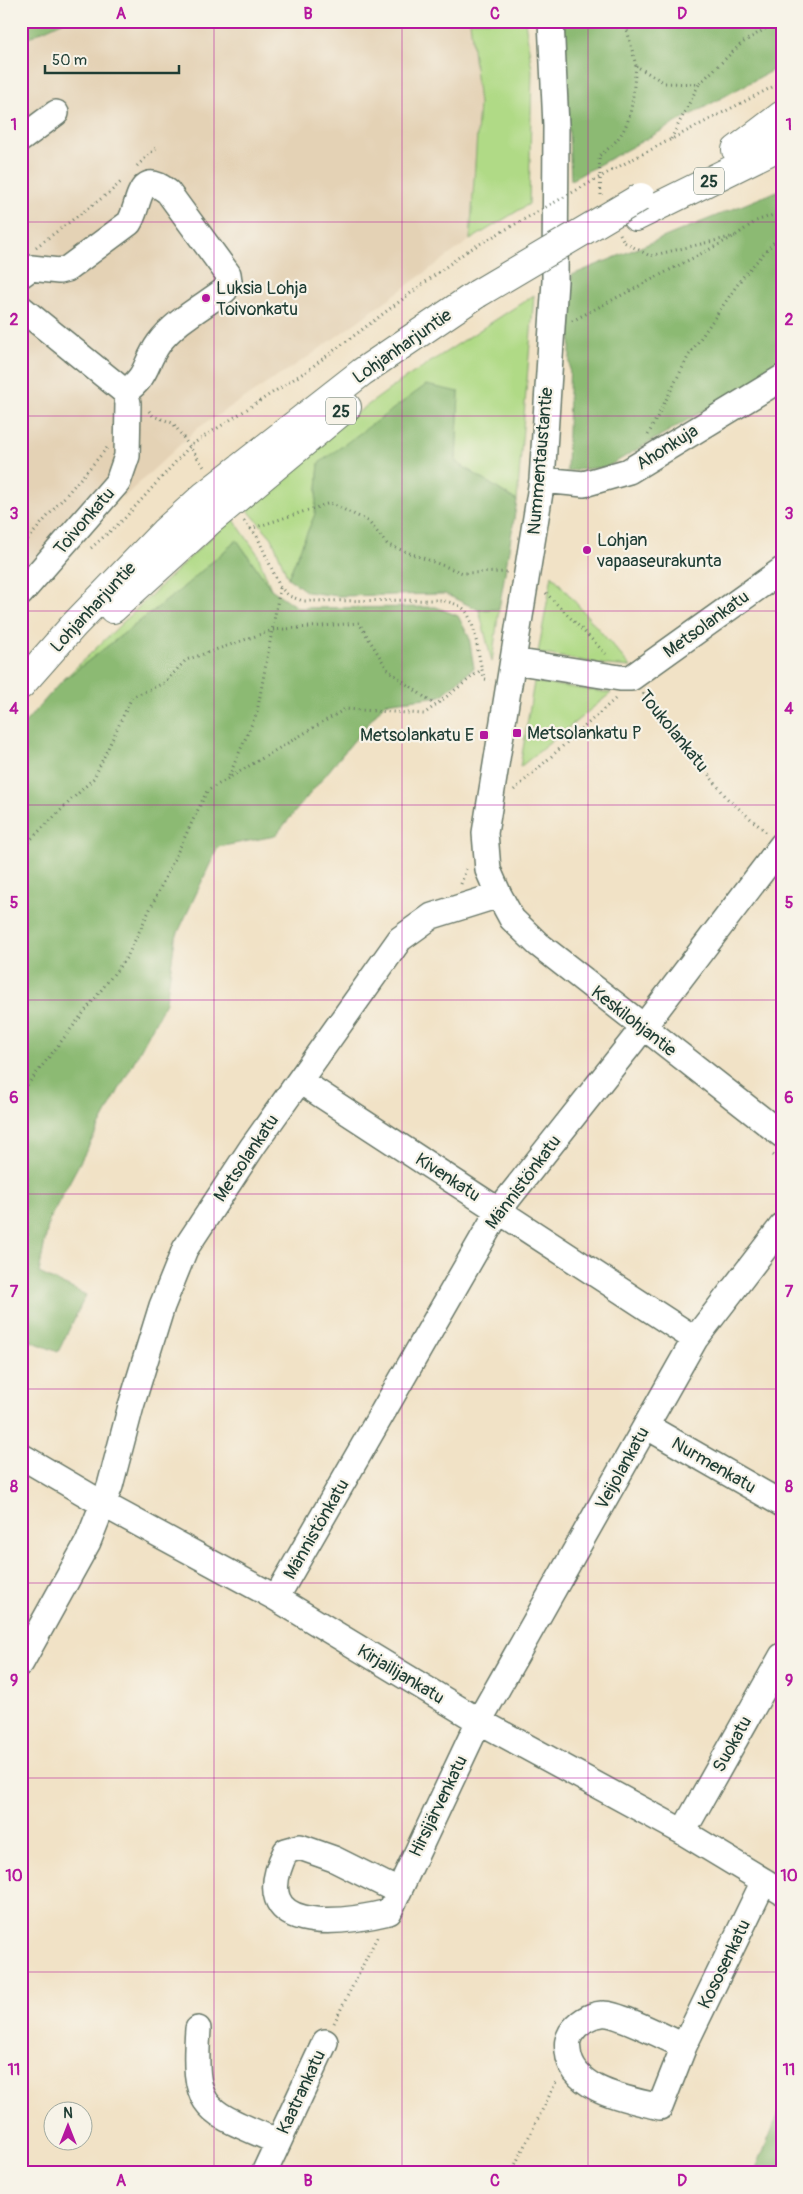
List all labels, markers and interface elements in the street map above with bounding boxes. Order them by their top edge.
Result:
text: A [116,4,127,24]
text: B [303,4,313,24]
text: C [490,4,500,24]
text: D [677,4,687,24]
scale bar [45,42,179,74]
text: 50 m [52,51,87,70]
text: 1 [11,115,17,135]
text: 1 [786,115,792,135]
road number: 25 [694,168,724,195]
place label: Luksia Lohja Toivonkatu [216,277,307,321]
marker: Luksia Lohja Toivonkatu [200,292,212,304]
street label: Lohjanharjuntie [348,304,456,389]
text: 2 [10,310,19,330]
text: 2 [785,310,794,330]
street label: Nummentaustantie [523,386,558,536]
road number: 25 [326,398,356,424]
street label: Ahonkuja [632,419,703,475]
street label: Toivonkatu [49,483,120,560]
text: 3 [10,504,19,524]
text: 3 [785,504,794,524]
place label: Lohjan vapaaseurakunta [596,529,722,573]
marker: Lohjan vapaaseurakunta [581,544,593,556]
street label: Lohjanharjuntie [45,557,141,658]
street label: Metsolankatu [659,585,754,663]
street label: Toukolankatu [634,686,714,777]
text: 4 [9,699,19,719]
text: 4 [784,699,794,719]
place label: Metsolankatu P [527,722,642,745]
place label: Metsolankatu E [360,724,474,747]
marker: Metsolankatu P [511,727,523,739]
marker: Metsolankatu E [478,729,490,741]
text: 5 [10,893,19,913]
text: 5 [785,893,794,913]
street label: Keskilohjantie [586,981,681,1062]
text: 6 [9,1088,19,1108]
text: 6 [784,1088,794,1108]
street label: Metsolankatu [209,1110,284,1206]
street label: Männistönkatu [480,1131,566,1234]
street label: Kivenkatu [411,1148,485,1207]
text: 7 [10,1282,19,1302]
text: 7 [785,1282,794,1302]
street label: Veijolankatu [590,1423,655,1514]
street label: Nurmenkatu [667,1432,760,1499]
street label: Männistönkatu [278,1475,354,1584]
text: 8 [10,1477,18,1497]
text: 8 [785,1477,793,1497]
street label: Kirjailijankatu [353,1639,449,1709]
text: 9 [10,1671,18,1691]
text: 9 [785,1671,793,1691]
street label: Suokatu [708,1712,757,1776]
street label: Hirsijärvenkatu [404,1752,473,1861]
text: 10 [5,1866,23,1886]
text: 10 [780,1866,798,1886]
street label: Kososenkatu [693,1916,756,2013]
street label: Kaatrankatu [272,2046,331,2138]
text: 11 [8,2060,20,2080]
text: 11 [783,2060,795,2080]
north arrow [42,2102,92,2152]
text: N [63,2105,73,2122]
text: A [116,2171,127,2191]
text: B [303,2171,313,2191]
text: C [490,2171,500,2191]
text: D [677,2171,687,2191]

